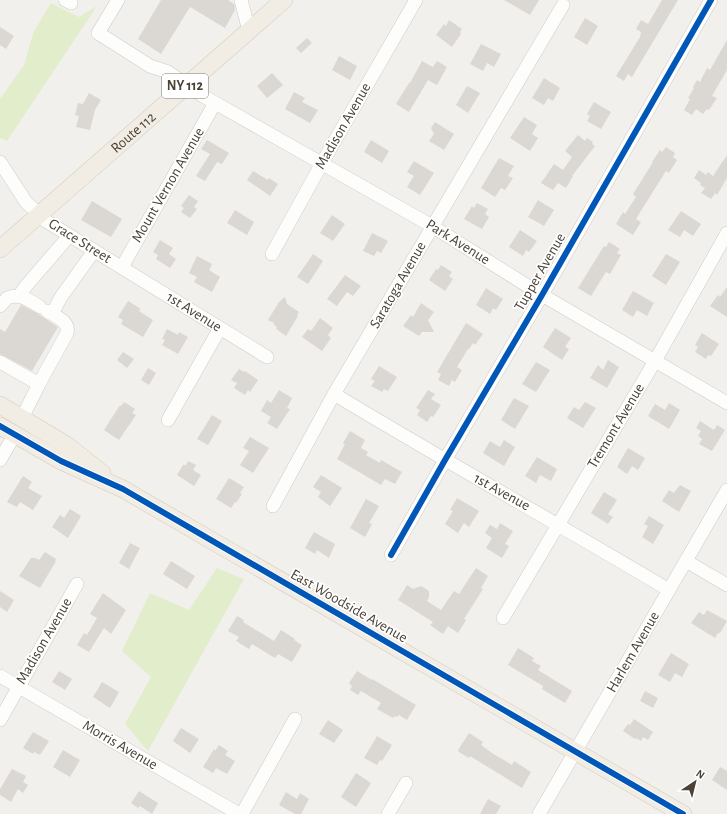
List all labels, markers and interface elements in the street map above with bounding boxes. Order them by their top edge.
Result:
road number: NY 112 [162,74,208,98]
street label: Madison Avenue [312,80,374,172]
street label: Route 112 [108,109,158,156]
street label: Mount Vernon Avenue [129,125,207,245]
street label: Grace Street [46,216,114,266]
street label: Park Avenue [423,217,493,268]
street label: Tupper Avenue [512,230,568,313]
street label: Saratoga Avenue [367,239,429,331]
street label: 1st Avenue [164,289,224,335]
street label: Tremont Avenue [585,381,647,471]
street label: 1st Avenue [471,470,533,514]
street label: East Woodside Avenue [288,567,410,646]
street label: Madison Avenue [13,595,75,687]
street label: Harlem Avenue [604,609,662,695]
street label: Morris Avenue [80,718,160,772]
north arrow [675,762,715,802]
text: N [694,768,707,781]

